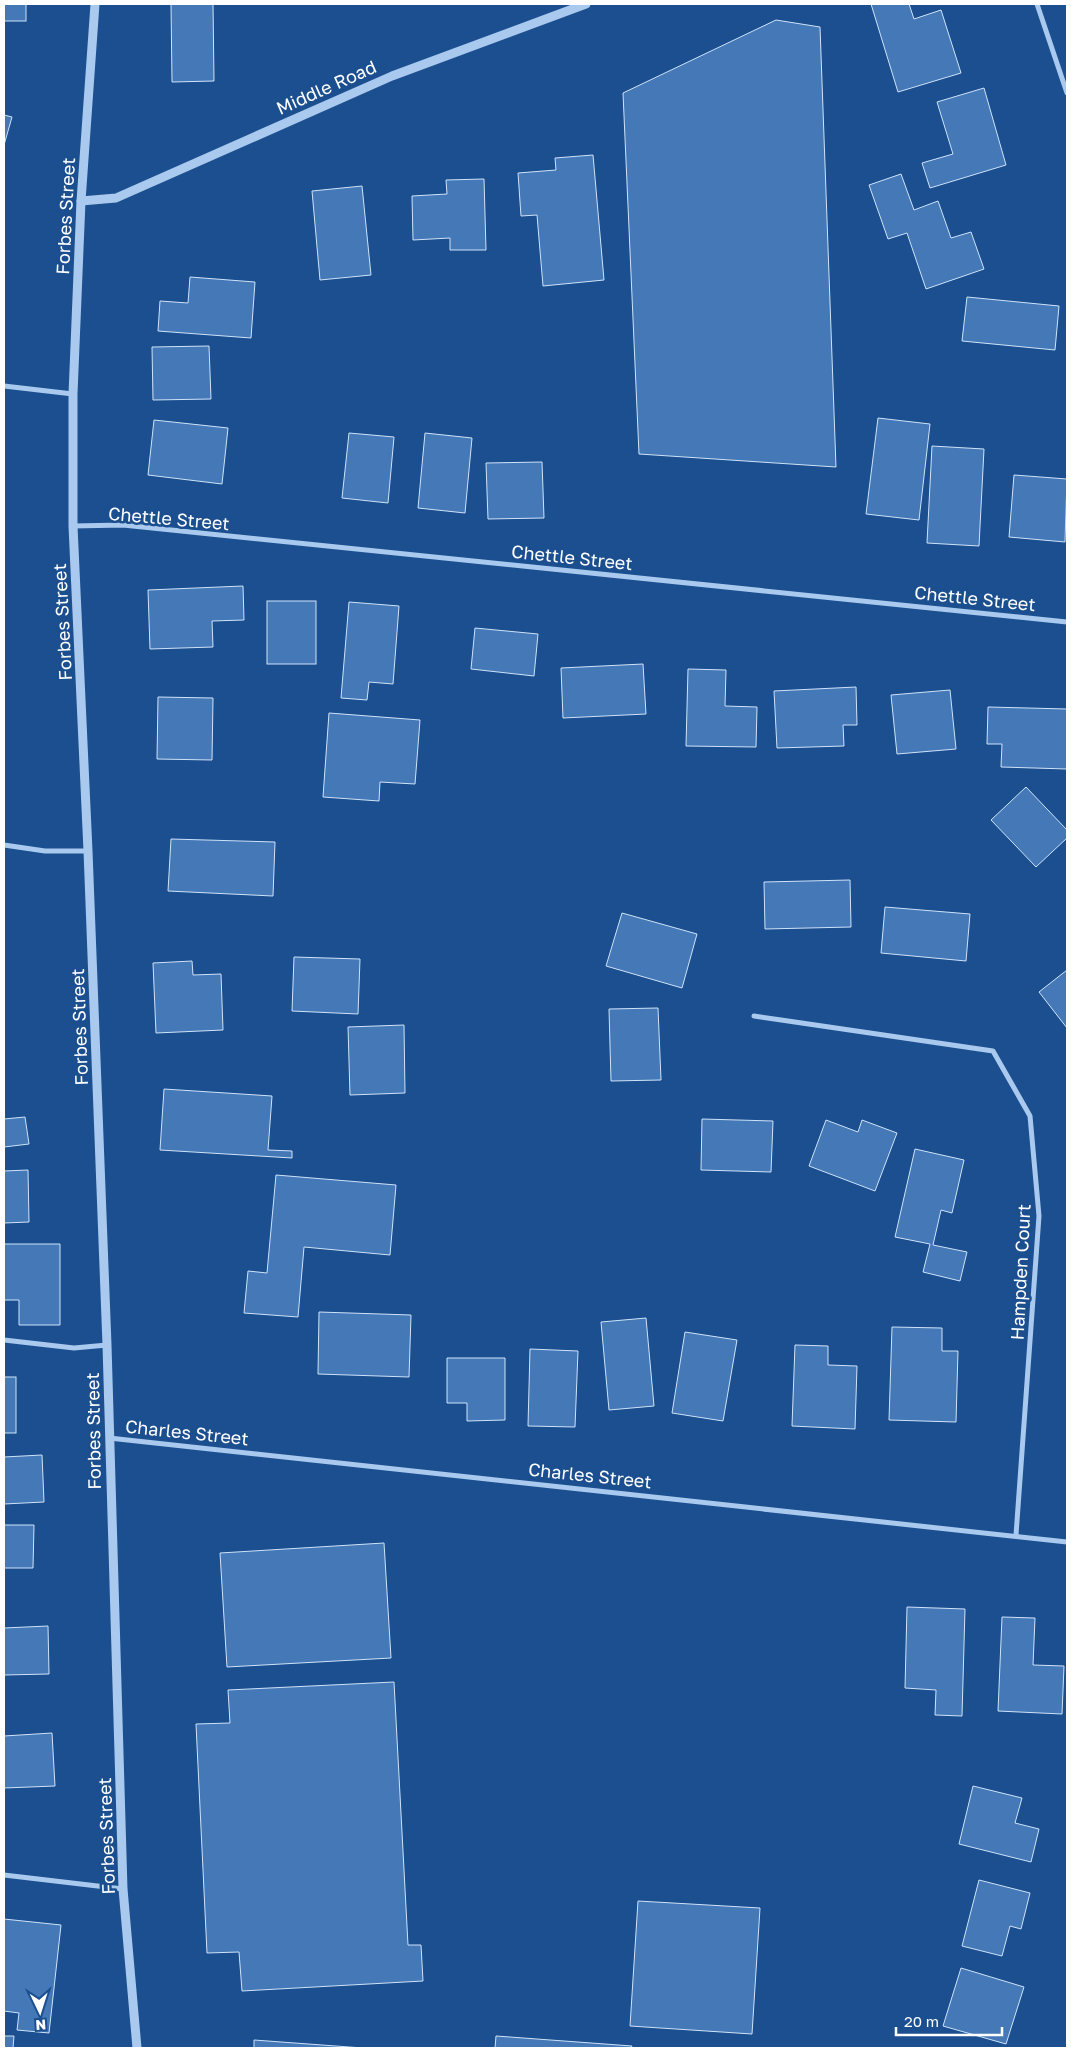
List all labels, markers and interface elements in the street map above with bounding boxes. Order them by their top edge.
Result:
street label: Middle Road [273,55,379,119]
street label: Forbes Street [51,157,79,275]
street label: Chettle Street [107,502,231,534]
street label: Chettle Street [510,540,634,574]
street label: Forbes Street [48,563,76,681]
street label: Chettle Street [913,581,1037,615]
street label: Forbes Street [66,968,92,1086]
street label: Hampden Court [1005,1203,1035,1341]
street label: Forbes Street [81,1372,105,1490]
street label: Charles Street [124,1415,250,1449]
street label: Charles Street [527,1458,653,1492]
street label: Forbes Street [93,1777,119,1895]
north arrow [15,1987,65,2037]
scale bar [896,2004,1002,2036]
text: 20 m [904,2012,939,2030]
text: N [35,2017,47,2034]

